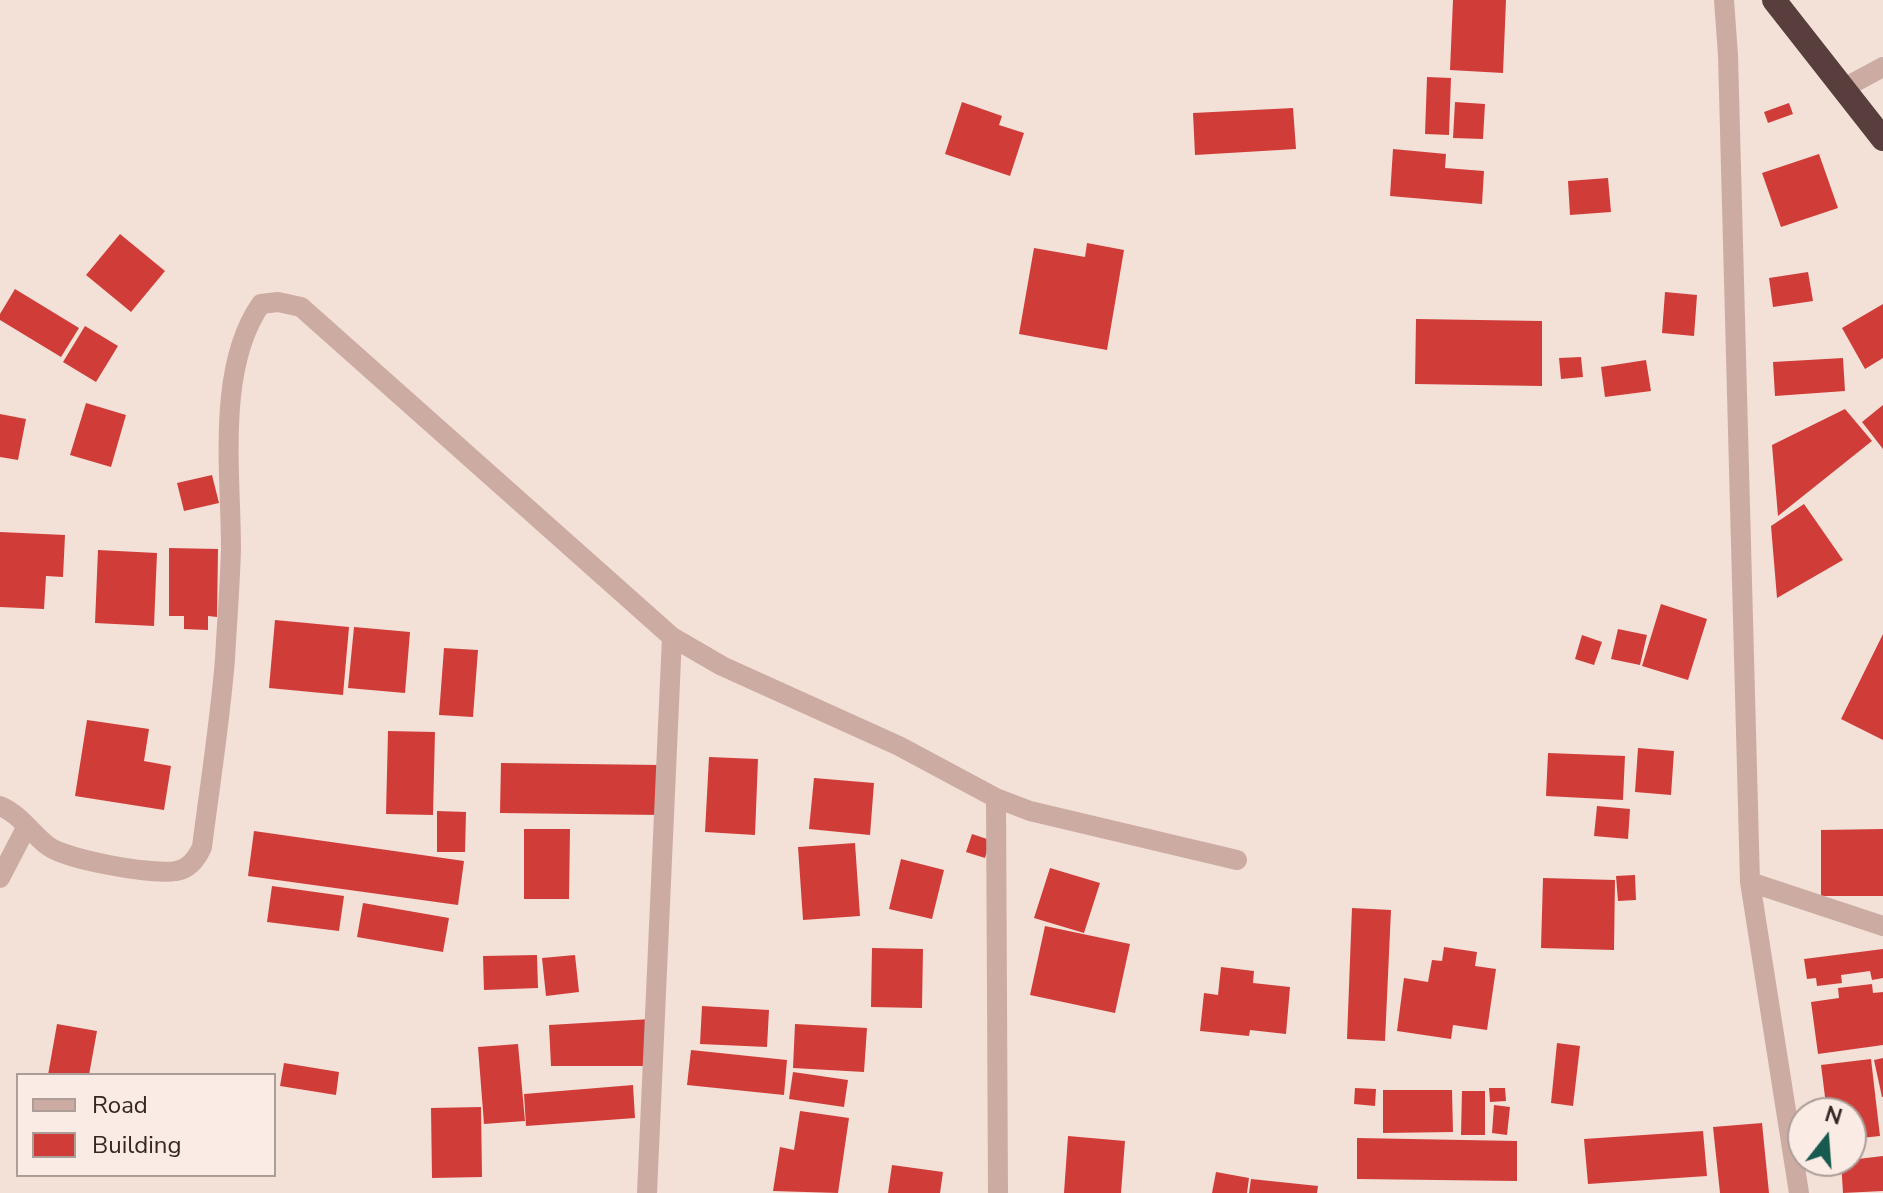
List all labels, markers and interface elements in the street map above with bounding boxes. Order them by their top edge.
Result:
legend [16,1073,276,1177]
text: Road [92,1089,148,1121]
north arrow [1787,1097,1867,1177]
text: N [1821,1099,1846,1133]
text: Building [92,1129,182,1161]

